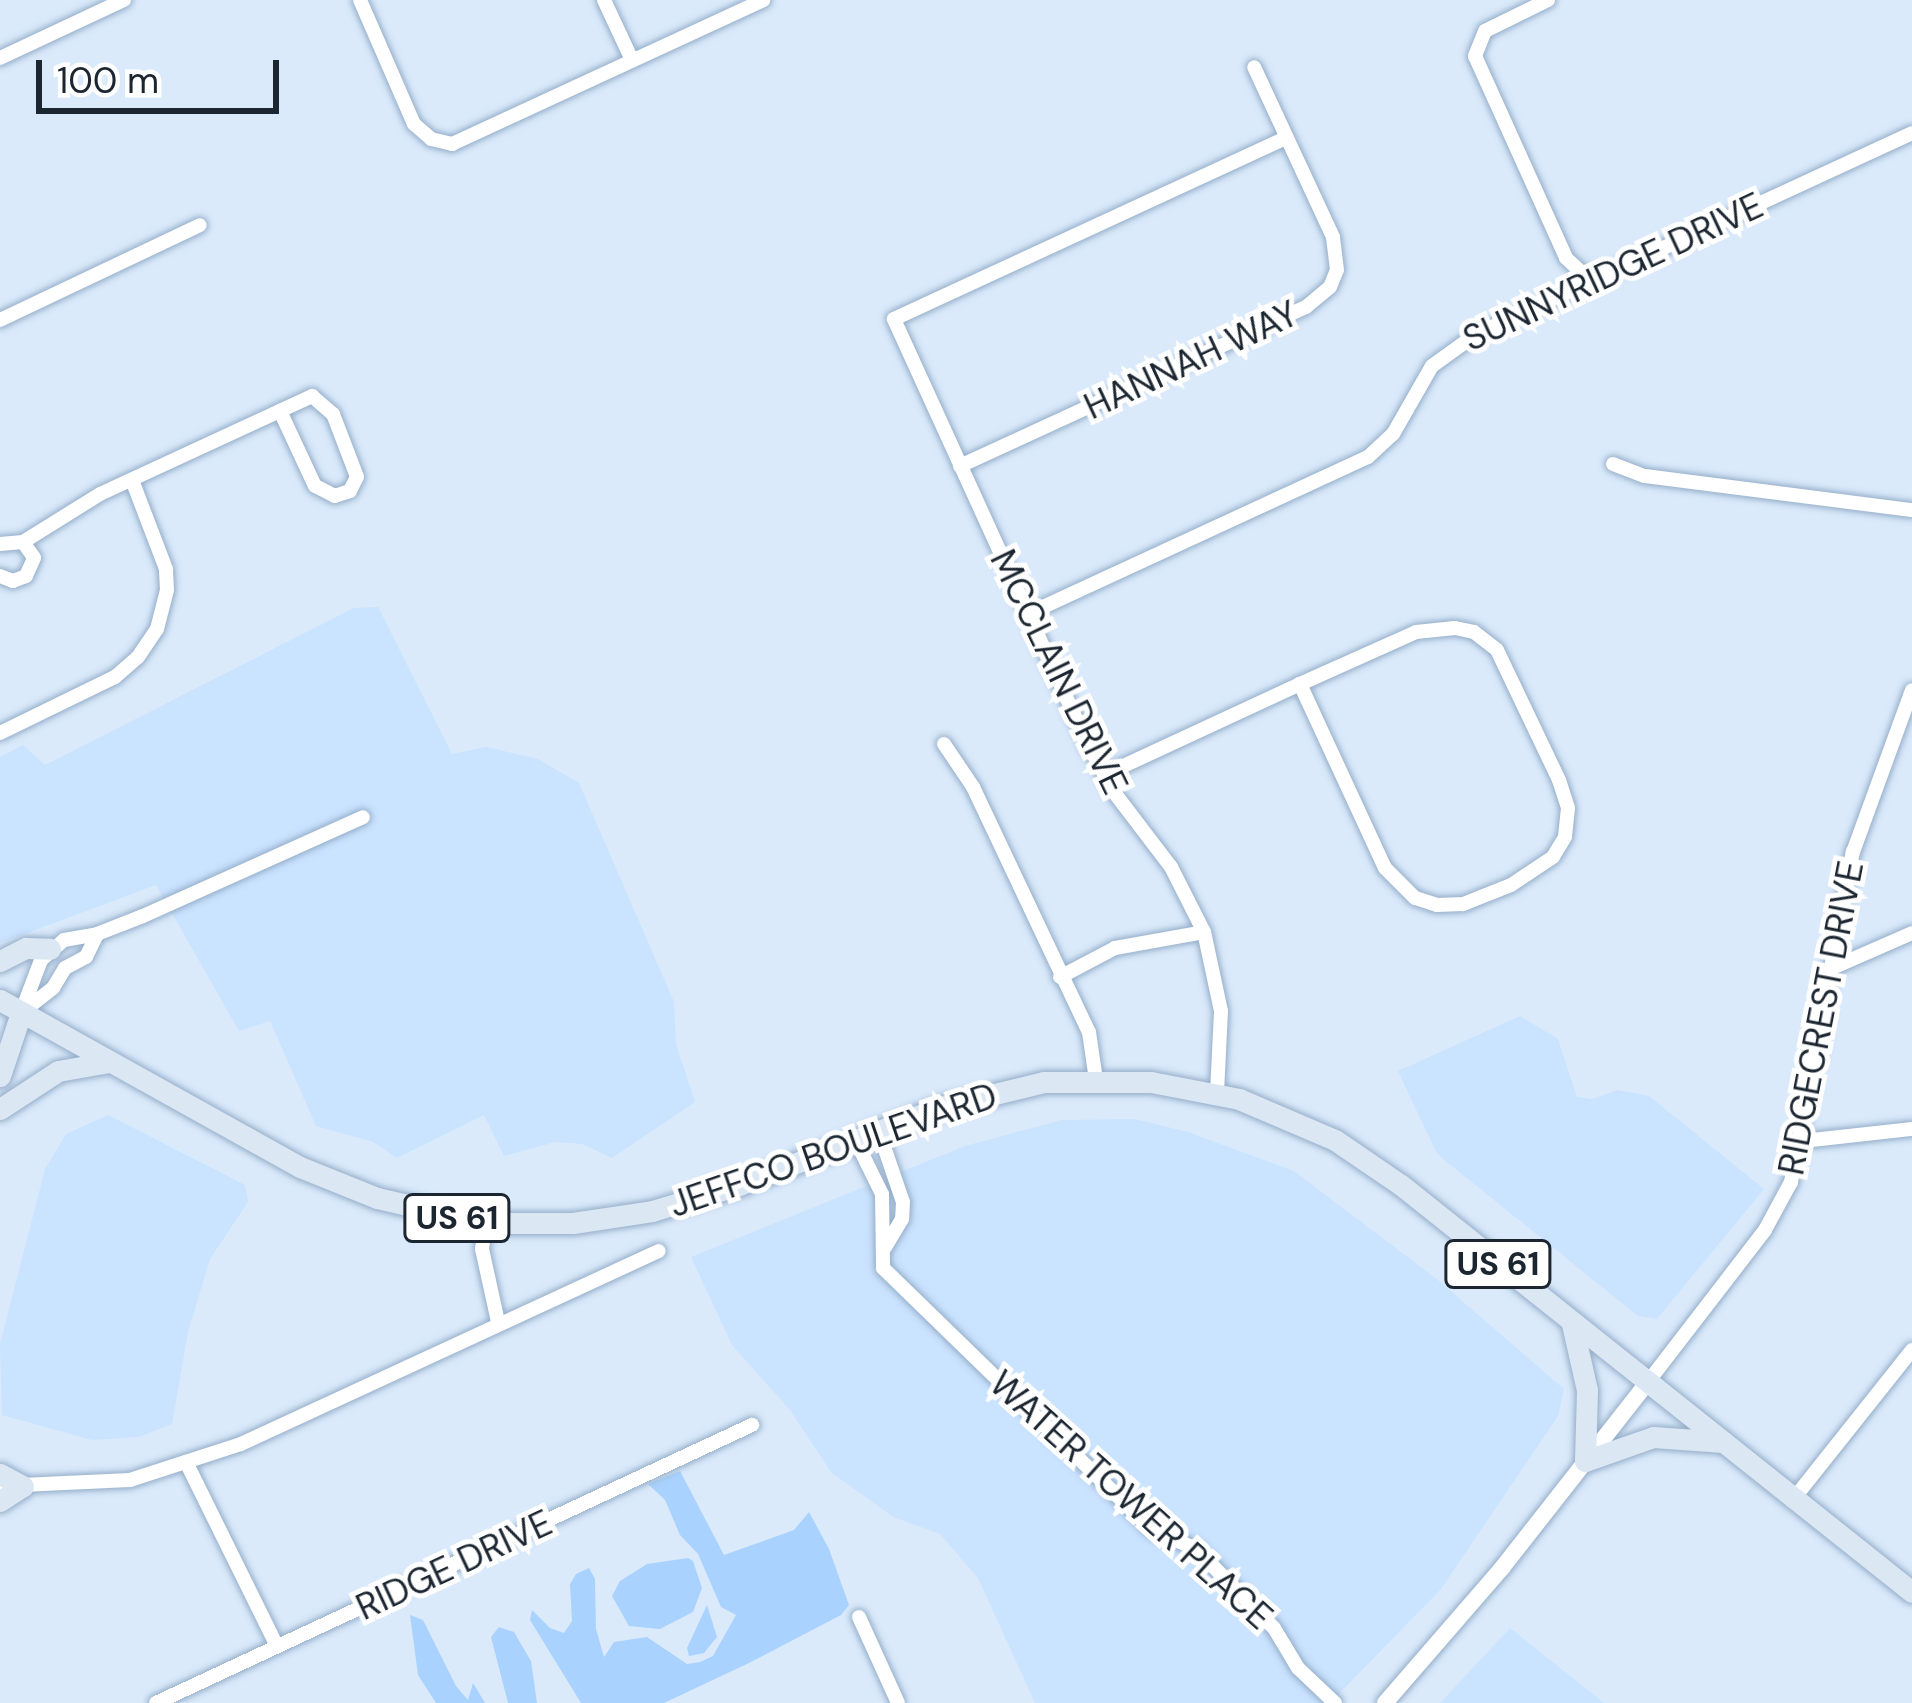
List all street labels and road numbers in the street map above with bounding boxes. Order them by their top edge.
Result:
street label: SUNNYRIDGE DRIVE [1456,184,1770,360]
street label: HANNAH WAY [1077,292,1305,428]
street label: MCCLAIN DRIVE [981,543,1137,801]
street label: RIDGECREST DRIVE [1769,857,1873,1179]
street label: JEFFCO BOULEVARD [664,1074,1002,1226]
road number: US 61 [403,1191,511,1245]
road number: US 61 [1444,1237,1552,1291]
street label: WATER TOWER PLACE [981,1362,1281,1638]
street label: RIDGE DRIVE [349,1501,559,1629]

